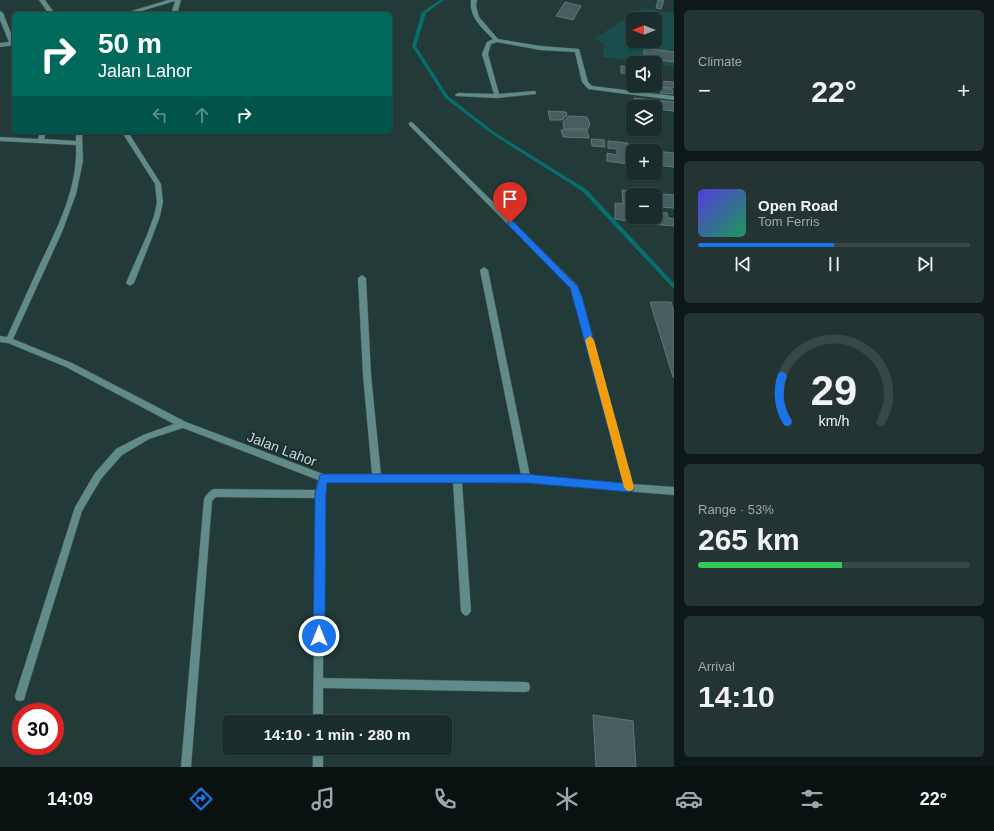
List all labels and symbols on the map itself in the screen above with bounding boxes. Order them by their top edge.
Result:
north arrow [626,12,662,48]
pin [493,182,527,223]
street label: Jalan Lahor [245,428,319,470]
position arrow [298,615,340,657]
speed limit sign: 30 [12,703,64,755]

